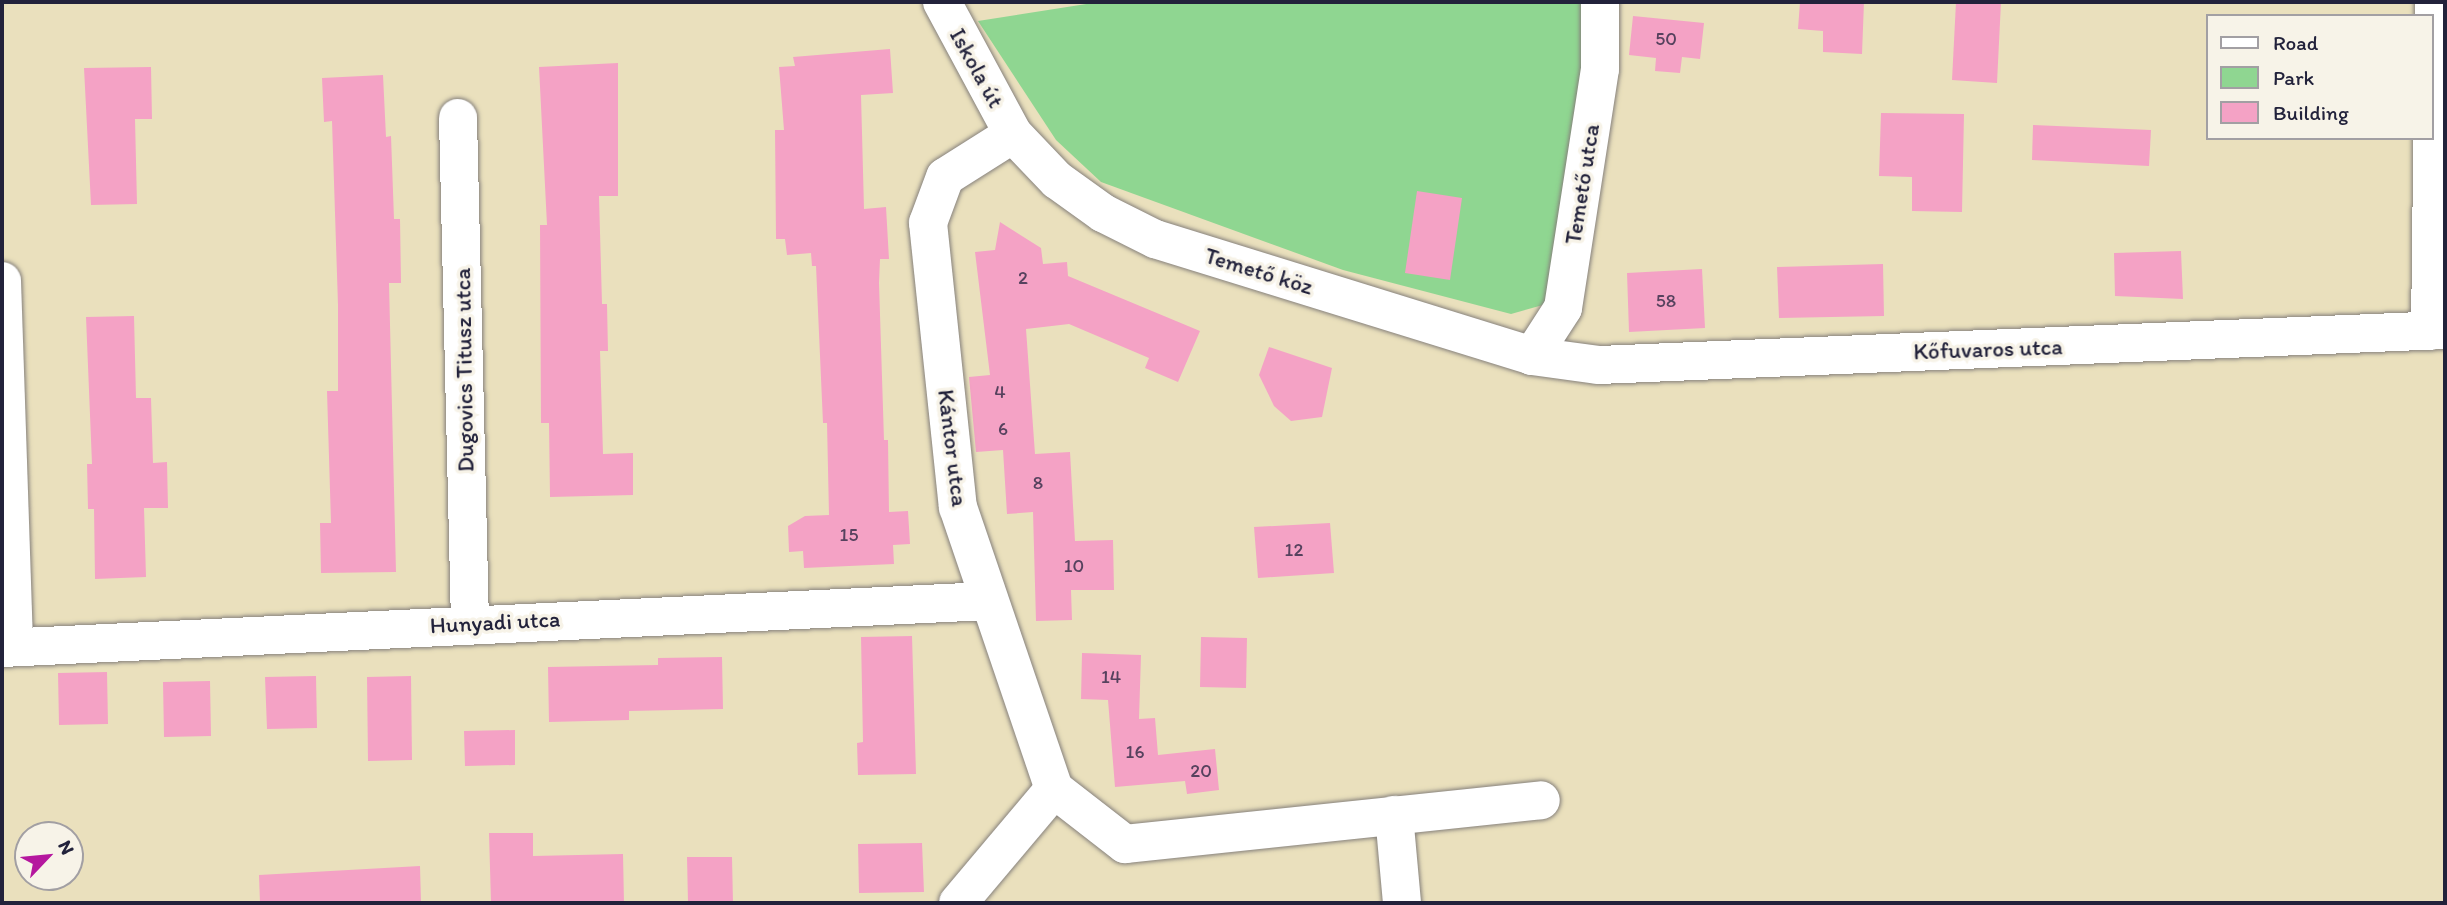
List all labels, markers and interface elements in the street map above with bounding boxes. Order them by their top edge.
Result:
legend [2206,14,2433,140]
street label: Iskola út [944,23,1010,113]
house number: 50 [1655,28,1677,50]
text: Road [2273,30,2318,55]
text: Park [2273,65,2314,90]
text: Building [2273,100,2349,125]
street label: Temető utca [1559,122,1605,246]
street label: Temető köz [1202,241,1316,301]
house number: 2 [1018,267,1028,289]
street label: Dugovics Titusz utca [448,268,480,472]
house number: 58 [1656,290,1676,312]
street label: Kőfuvaros utca [1913,333,2063,365]
house number: 4 [994,381,1006,403]
street label: Kántor utca [932,388,974,508]
house number: 6 [998,418,1008,440]
house number: 8 [1033,472,1043,494]
house number: 15 [840,524,858,546]
house number: 12 [1285,539,1303,561]
house number: 10 [1064,555,1084,577]
street label: Hunyadi utca [429,605,561,639]
house number: 14 [1101,666,1121,688]
house number: 16 [1126,741,1144,763]
house number: 20 [1190,760,1212,782]
north arrow [14,821,84,891]
text: N [53,837,80,858]

